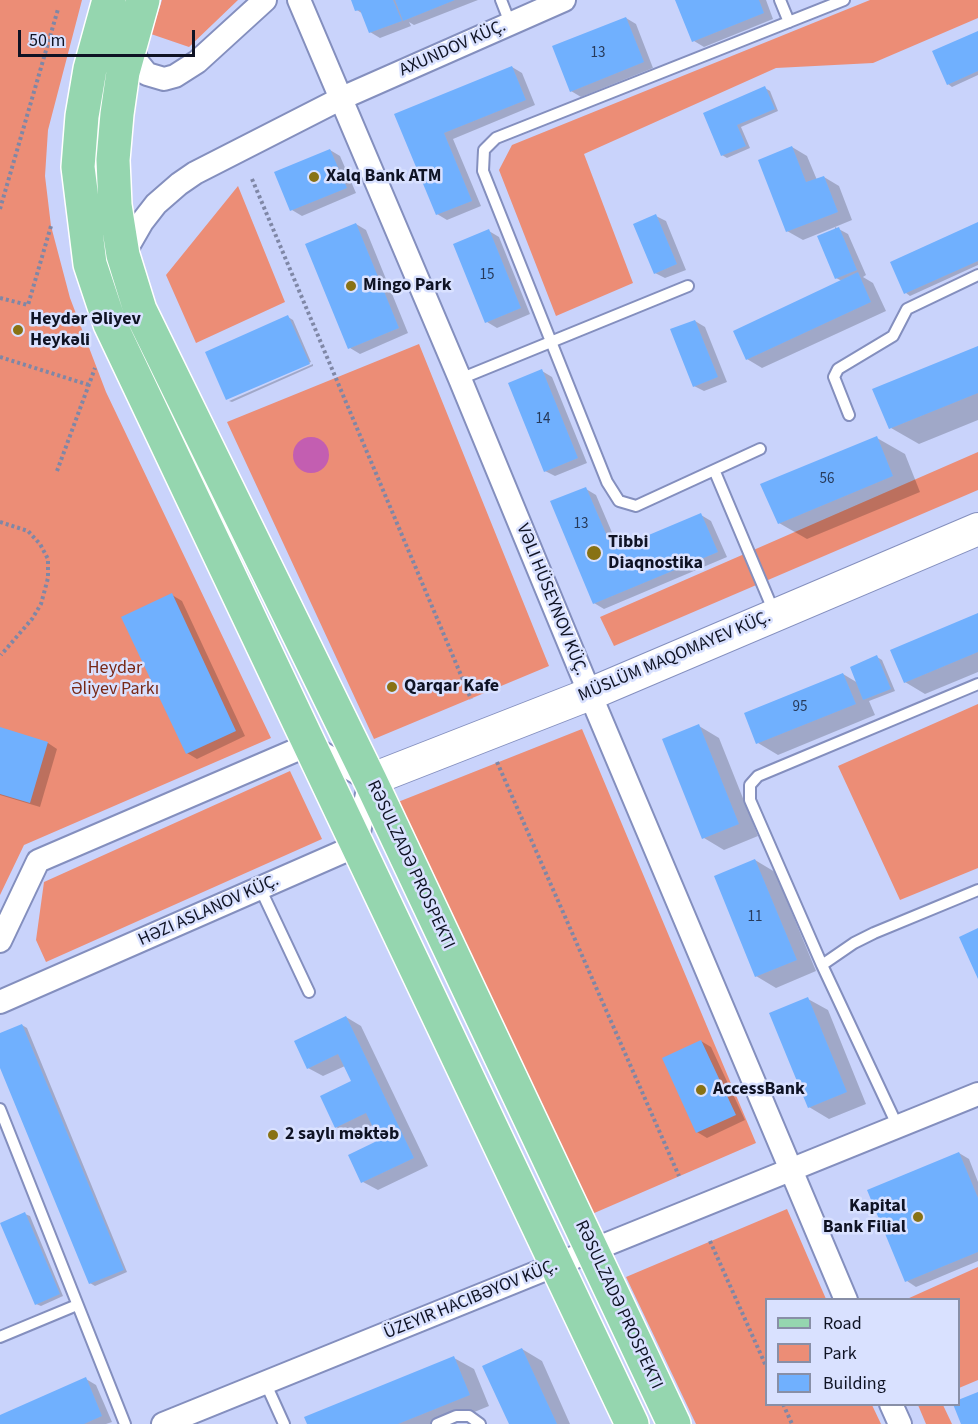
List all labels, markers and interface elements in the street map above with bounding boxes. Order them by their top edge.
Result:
street label: AXUNDOV KÜÇ. [396,16,510,82]
scale bar [21,18,198,56]
text: 50 m [29,28,65,53]
house number: 13 [591,45,605,63]
place label: Xalq Bank ATM [326,166,441,188]
marker: Xalq Bank ATM [307,170,321,184]
house number: 15 [480,267,494,285]
place label: Mingo Park [363,275,451,297]
marker: Mingo Park [344,279,358,293]
place label: Heydər Əliyev Heykəli [30,309,141,352]
marker: Heydər Əliyev Heykəli [11,323,25,337]
house number: 14 [536,411,550,429]
house number: 56 [820,471,834,489]
house number: 13 [574,516,588,534]
street label: VƏLI HÜSEYNOV KÜÇ. [511,521,591,679]
place label: Tibbi Diaqnostika [608,532,703,574]
marker: Tibbi Diaqnostika [585,544,603,562]
street label: MÜSLÜM MAQOMAYEV KÜÇ. [575,607,775,707]
park label: Heydər Əliyev Parkı [71,658,159,700]
place label: Qarqar Kafe [404,676,499,698]
marker: Qarqar Kafe [385,680,399,694]
house number: 95 [793,699,807,717]
street label: RƏSULZADƏ PROSPEKTI [361,777,459,953]
street label: HƏZI ASLANOV KÜÇ. [135,870,283,952]
house number: 11 [748,909,762,927]
place label: AccessBank [713,1079,805,1101]
marker: AccessBank [694,1083,708,1097]
place label: 2 saylı məktəb [285,1124,399,1146]
marker: 2 saylı məktəb [266,1128,280,1142]
place label: Kapital Bank Filial [823,1196,906,1238]
marker: Kapital Bank Filial [911,1210,925,1224]
street label: RƏSULZADƏ PROSPEKTI [569,1217,667,1393]
street label: ÜZEYIR HACIBƏYOV KÜÇ. [381,1255,561,1345]
legend [765,1298,960,1406]
text: Road [823,1311,862,1336]
text: Park [823,1341,857,1366]
text: Building [823,1371,886,1396]

